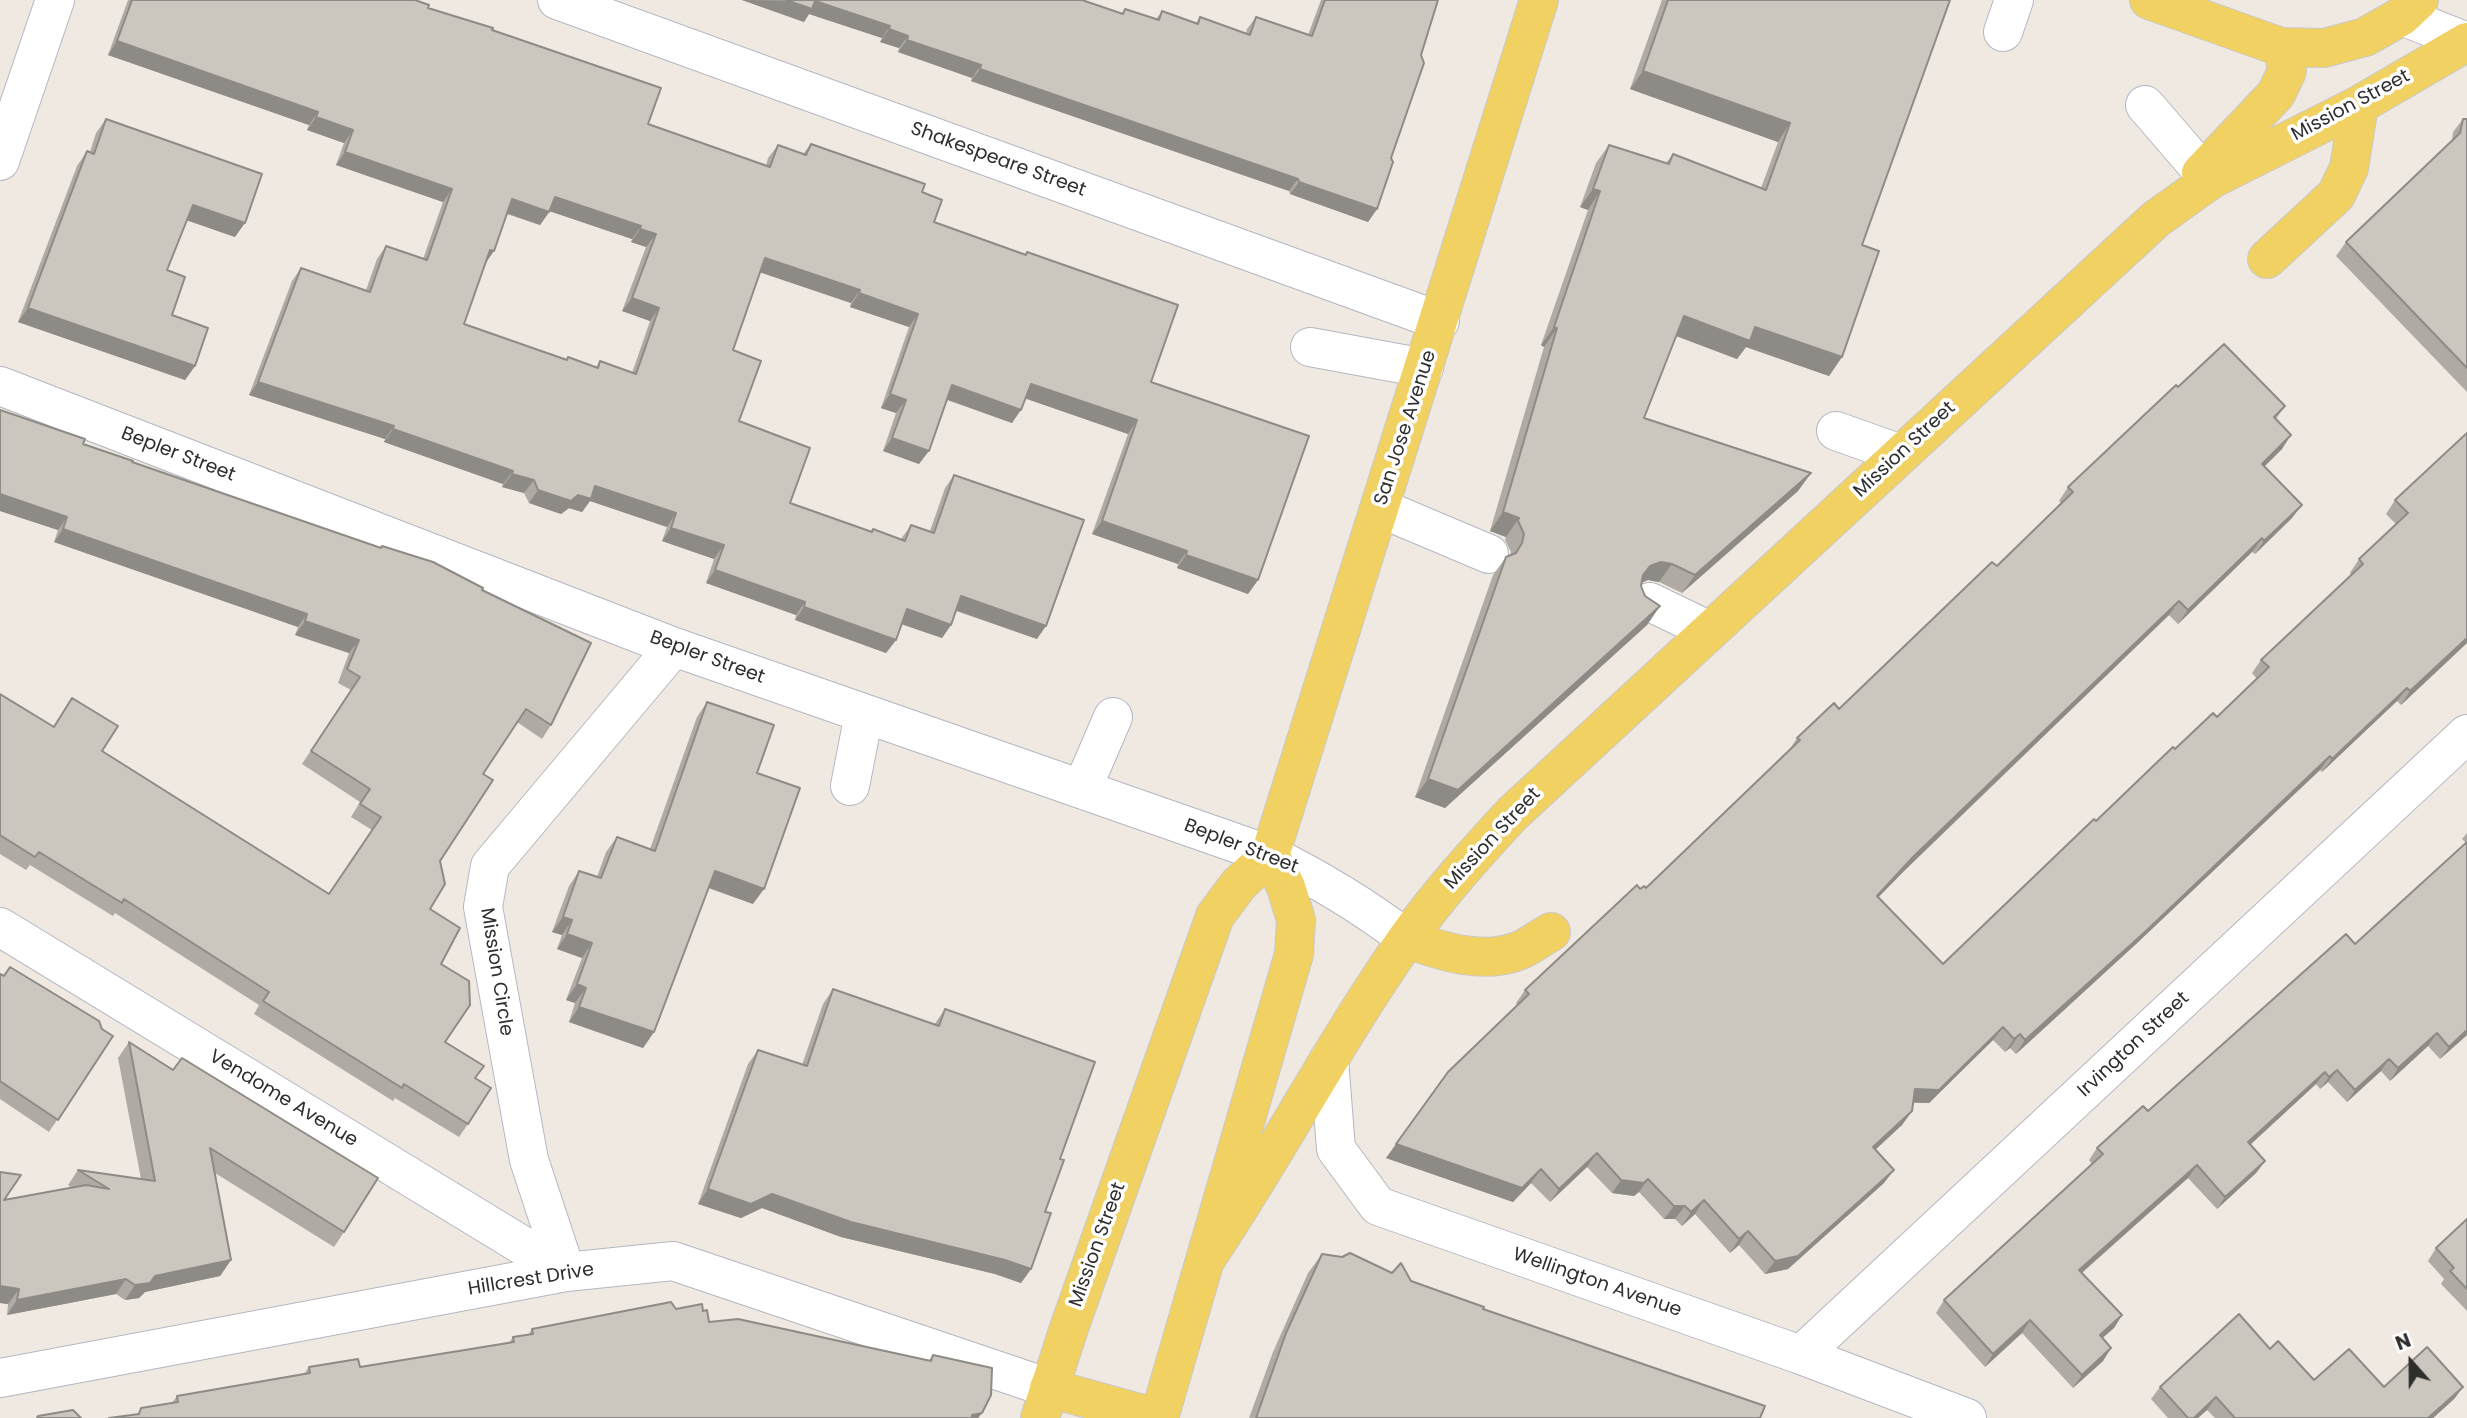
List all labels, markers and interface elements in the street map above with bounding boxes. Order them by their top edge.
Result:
street label: Mission Street [2288,65,2414,147]
street label: Shakespeare Street [907,118,1089,202]
street label: San Jose Avenue [1370,348,1442,508]
street label: Mission Street [1849,397,1961,503]
street label: Bepler Street [118,423,238,487]
street label: Bepler Street [646,627,768,689]
street label: Mission Street [1440,783,1546,895]
street label: Bepler Street [1181,815,1301,879]
street label: Mission Circle [475,906,517,1038]
street label: Irvington Street [2074,988,2194,1102]
street label: Vendome Avenue [204,1046,362,1152]
street label: Mission Street [1065,1180,1131,1310]
street label: Wellington Avenue [1510,1243,1684,1323]
street label: Hillcrest Drive [466,1259,596,1301]
north arrow [2376,1327,2446,1397]
text: N [2392,1327,2415,1357]

